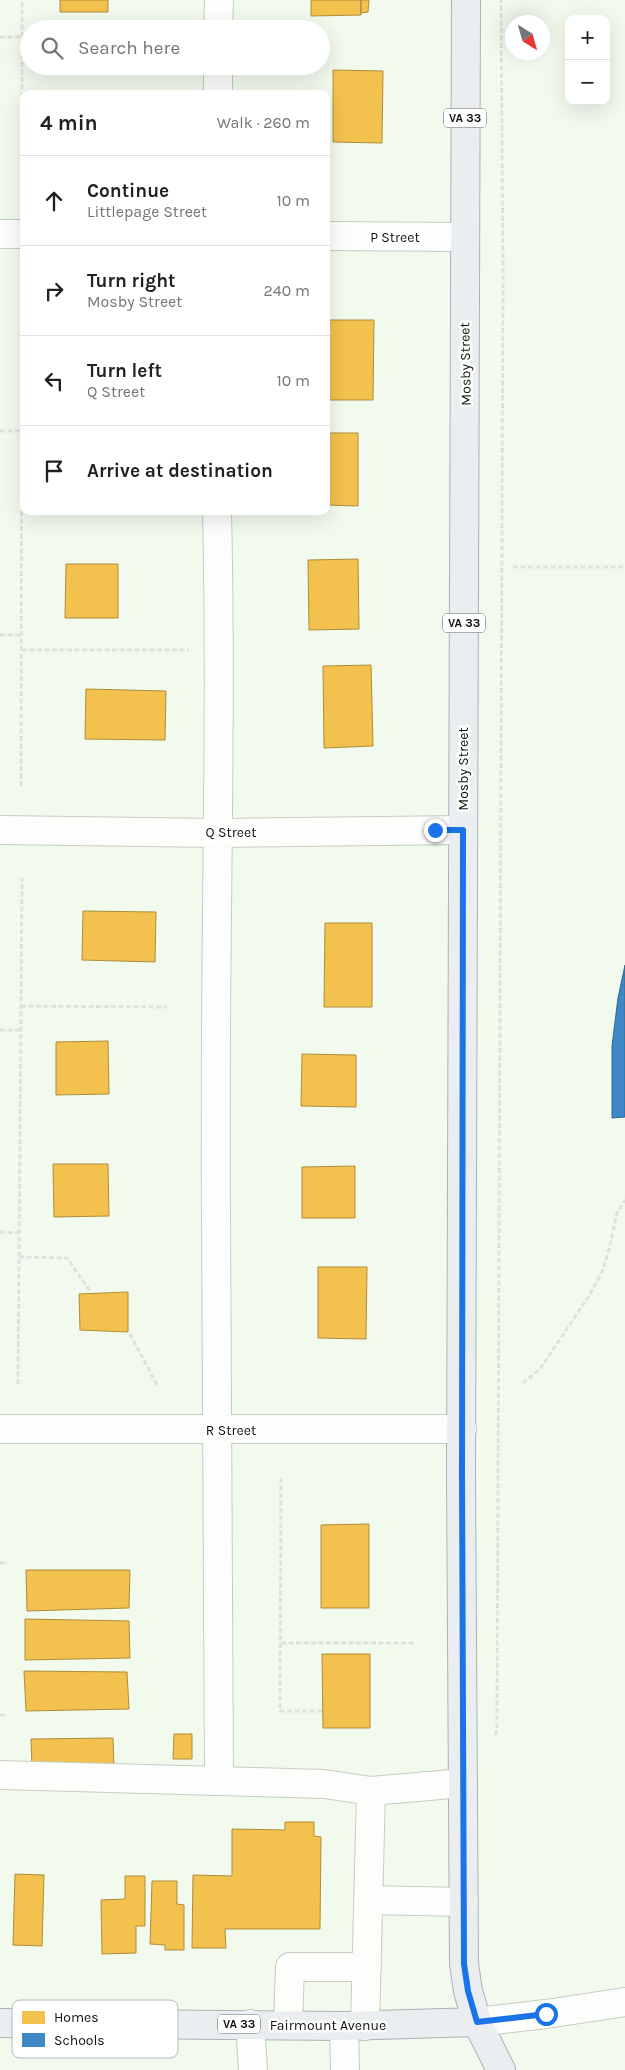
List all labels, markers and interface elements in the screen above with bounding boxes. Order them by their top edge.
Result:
north arrow [505,15,550,60]
map controls [565,15,610,105]
button: + [565,15,610,60]
search box [20,20,330,75]
icon: search [38,34,66,62]
text: Search here [78,37,180,59]
button: − [565,60,610,105]
road number: VA 33 [444,109,486,128]
text: 4 min [40,111,98,135]
text: Walk · 260 m [217,113,310,132]
text: Continue [87,180,169,202]
icon: ahead [40,187,68,215]
text: 10 m [276,191,310,210]
text: Littlepage Street [87,202,207,221]
street label: P Street [370,229,420,246]
text: Turn right [87,270,176,292]
icon: right [40,277,68,305]
text: 240 m [264,281,310,300]
text: Mosby Street [87,292,182,311]
street label: Mosby Street [456,322,475,406]
text: Turn left [87,360,162,382]
icon: left [40,367,68,395]
text: 10 m [276,371,310,390]
text: Q Street [87,382,145,401]
icon: arrive [40,457,68,485]
text: Arrive at destination [87,460,273,482]
road number: VA 33 [443,614,485,632]
street label: Mosby Street [455,727,472,811]
route end [424,819,447,842]
street label: Q Street [206,824,256,841]
street label: R Street [206,1422,256,1439]
legend [12,2000,178,2058]
route start [535,2003,558,2026]
text: Homes [54,2009,99,2026]
road number: VA 33 [218,2015,260,2034]
street label: Fairmount Avenue [270,2017,386,2034]
text: Schools [54,2032,105,2049]

